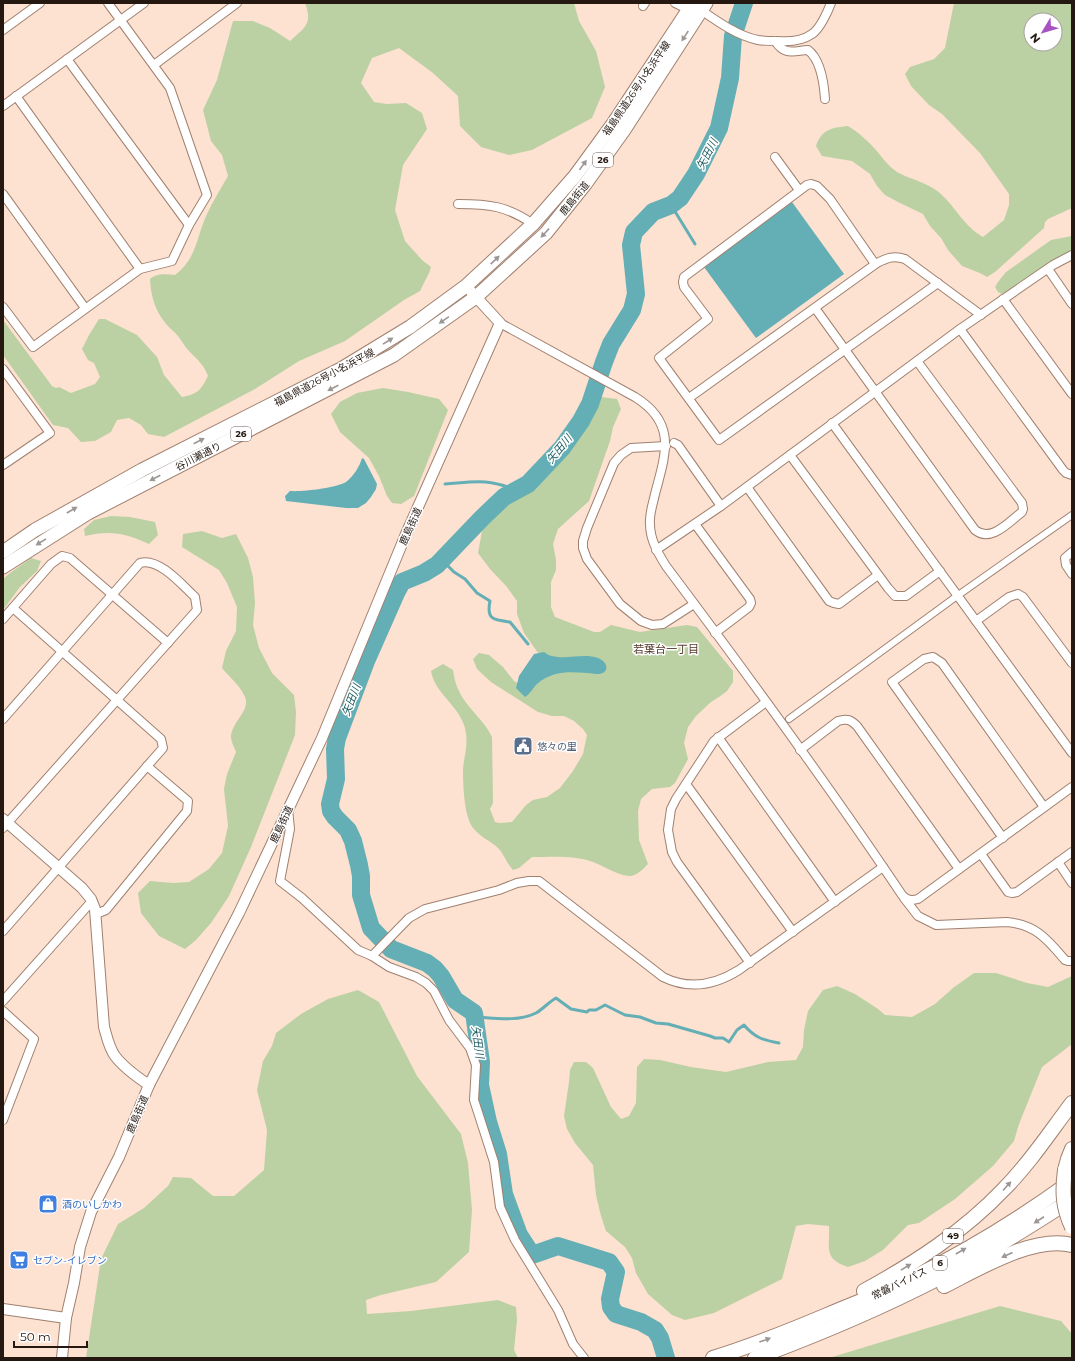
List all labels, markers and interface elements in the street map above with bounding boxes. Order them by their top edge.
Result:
north arrow [1023,12,1063,52]
text: N [1027,30,1043,46]
one-way arrow [681,31,689,41]
street label: 福島県道26号小名浜平線 [600,38,673,138]
water label: 矢田川 [693,135,721,172]
road number: 26 [593,153,613,167]
one-way arrow [579,160,587,170]
street label: 鹿島街道 [557,179,592,218]
one-way arrow [540,228,550,238]
one-way arrow [490,255,500,264]
one-way arrow [439,316,449,324]
one-way arrow [382,338,394,345]
street label: 福島県道26号小名浜平線 [272,345,377,409]
one-way arrow [327,385,339,391]
road number: 26 [231,427,251,441]
water label: 矢田川 [543,431,576,466]
one-way arrow [193,438,205,444]
street label: 谷川瀬通り [173,439,223,474]
one-way arrow [149,475,161,481]
street label: 鹿島街道 [396,505,425,547]
one-way arrow [66,506,78,513]
one-way arrow [36,538,47,545]
district label: 若葉台一丁目 [633,642,699,656]
water label: 矢田川 [339,681,364,718]
public building icon: 悠々の里 [512,735,534,757]
place label: 悠々の里 [537,740,577,753]
street label: 鹿島街道 [267,803,296,845]
water label: 矢田川 [469,1025,487,1060]
street label: 鹿島街道 [124,1093,151,1135]
one-way arrow [1002,1181,1012,1191]
shop icon: 酒のいしかわ [37,1193,59,1215]
place label: 酒のいしかわ [62,1198,122,1211]
one-way arrow [1034,1216,1045,1224]
road number: 49 [943,1229,963,1243]
one-way arrow [955,1248,967,1255]
supermarket icon: セブン-イレブン [8,1249,30,1271]
one-way arrow [1001,1252,1013,1259]
place label: セブン-イレブン [33,1254,107,1267]
road number: 6 [933,1256,947,1270]
one-way arrow [900,1263,912,1270]
street label: 常磐バイパス [869,1264,929,1302]
scale bar [14,1323,87,1349]
text: 50 m [20,1329,51,1344]
one-way arrow [759,1337,771,1343]

